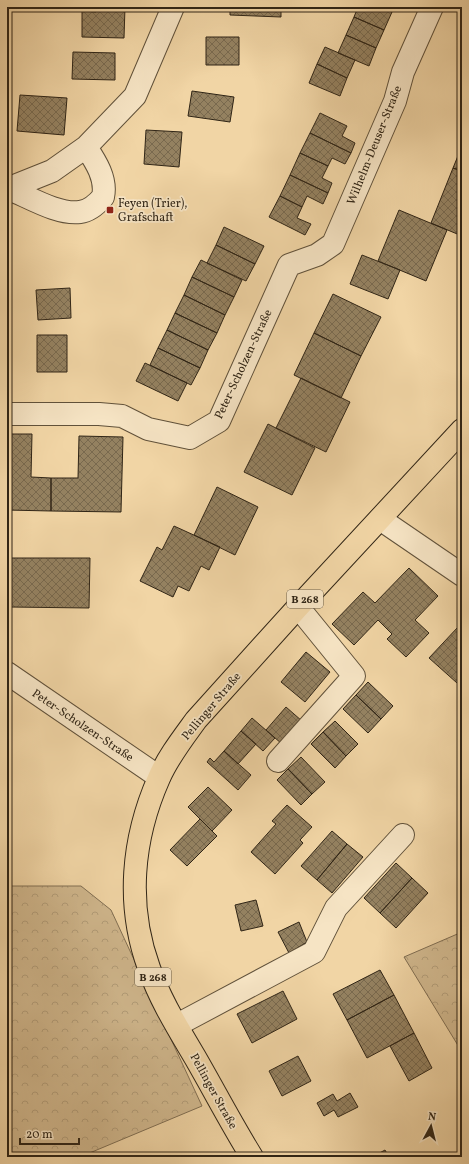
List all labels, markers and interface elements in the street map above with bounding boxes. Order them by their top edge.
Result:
street label: Wilhelm-Deuser-Straße [344,83,406,207]
place label: Feyen (Trier), Grafschaft [118,196,187,226]
marker: Feyen (Trier), Grafschaft [105,205,115,215]
street label: Peter-Scholzen-Straße [211,307,277,422]
road number: B 268 [287,590,323,608]
street label: Pellinger Straße [179,669,245,744]
street label: Peter-Scholzen-Straße [28,686,137,766]
road number: B 268 [135,968,171,986]
street label: Pellinger Straße [186,1051,241,1133]
north arrow [411,1106,451,1146]
text: N [427,1110,437,1125]
scale bar [20,1120,79,1146]
text: 20 m [26,1127,53,1143]

